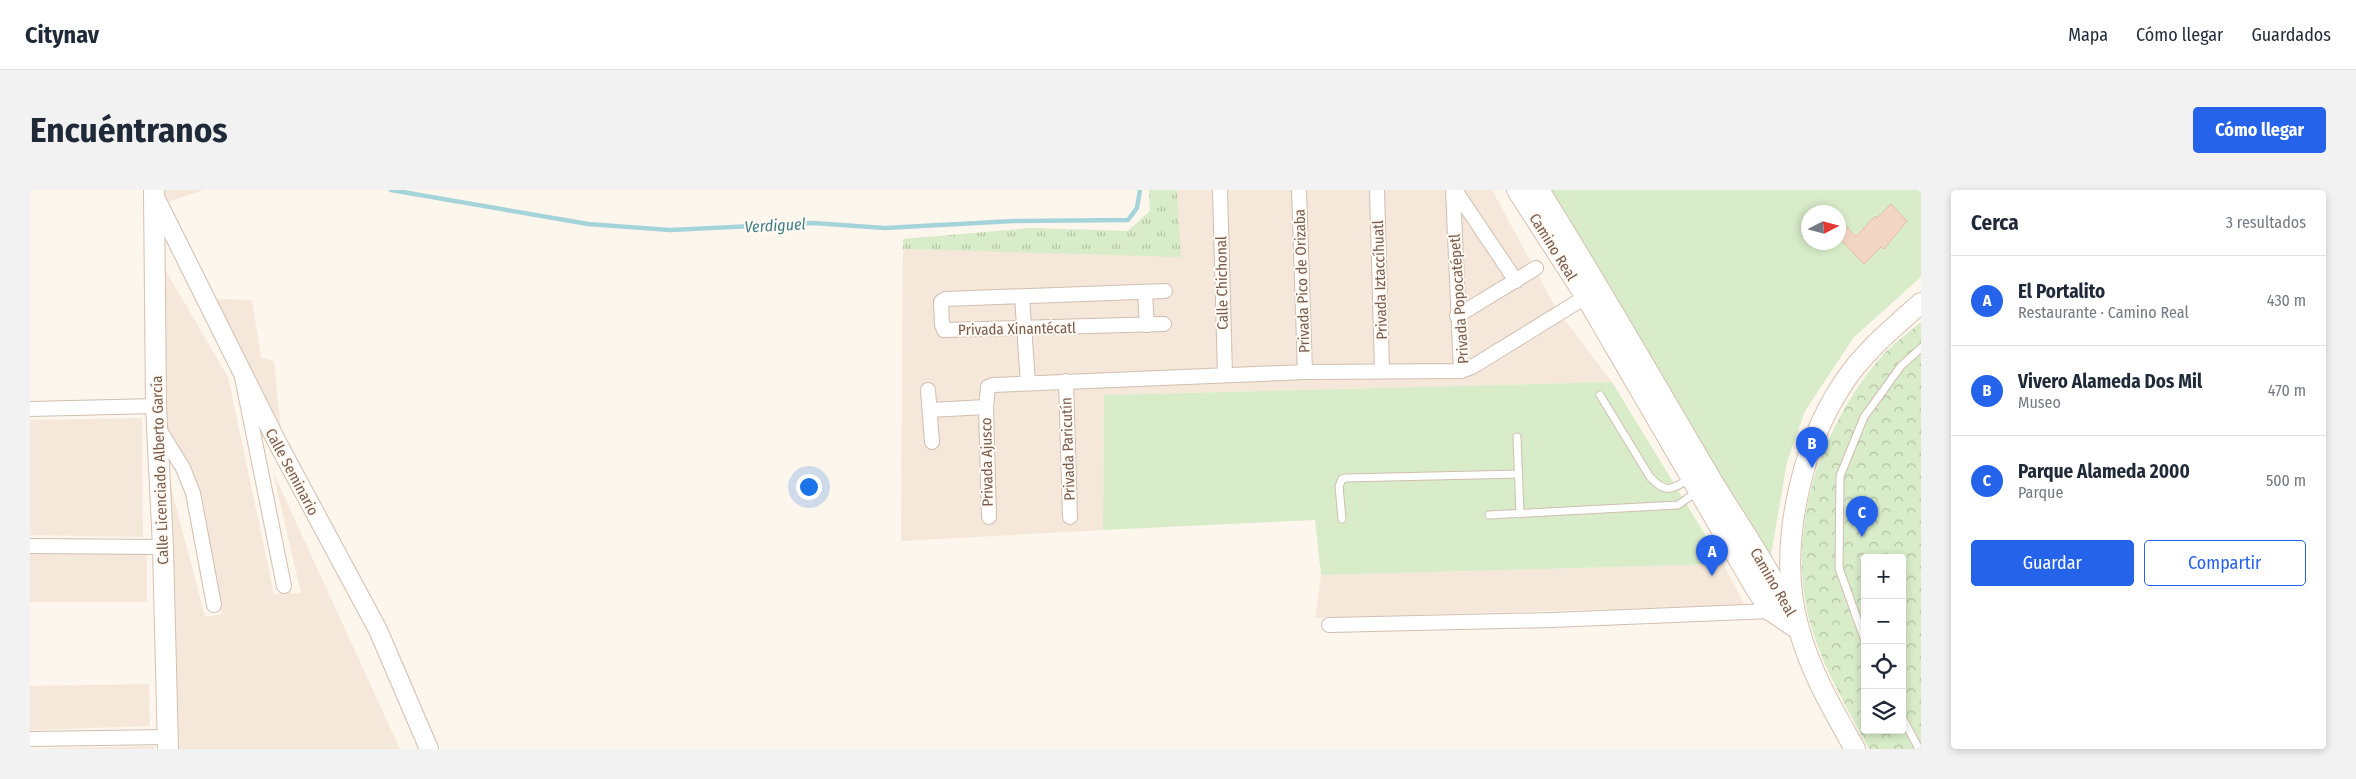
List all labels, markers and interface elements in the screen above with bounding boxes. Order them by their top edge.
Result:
text: Citynav [25,21,99,49]
text: Mapa [2068,24,2108,46]
text: Cómo llegar [2136,24,2223,46]
text: Guardados [2251,24,2331,46]
button: Cómo llegar [2193,107,2326,153]
text: Encuéntranos [30,109,228,151]
north arrow [1801,205,1846,250]
street label: Privada Pico de Orizaba [1290,209,1314,353]
street label: Camino Real [1525,210,1581,284]
text: Cerca [1971,210,2019,236]
text: 3 resultados [2226,213,2306,232]
water label: Verdiguel [744,214,806,237]
street label: Privada Iztaccíhuatl [1369,220,1391,340]
street label: Privada Popocatépetl [1445,233,1473,365]
street label: Calle Chichonal [1212,236,1232,330]
text: El Portalito [2018,280,2105,303]
text: A [1983,291,1991,310]
text: 430 m [2267,291,2306,310]
text: Restaurante · Camino Real [2018,303,2189,322]
street label: Privada Xinantécatl [958,319,1076,339]
text: Vivero Alameda Dos Mil [2018,370,2202,393]
street label: Calle Licenciado Alberto García [148,375,172,565]
text: B [1983,381,1991,400]
text: 470 m [2268,381,2306,400]
text: Museo [2018,393,2061,412]
street label: Privada Paricutín [1057,397,1079,501]
street label: Privada Ajusco [977,417,997,507]
street label: Calle Seminario [262,425,322,519]
pin: B [1796,427,1828,468]
text: Parque Alameda 2000 [2018,460,2190,483]
text: C [1983,471,1991,490]
text: 500 m [2266,471,2306,490]
your location [796,474,822,500]
text: Parque [2018,483,2063,502]
pin: C [1846,496,1878,537]
pin: A [1696,535,1728,576]
button: Guardar [1971,540,2134,586]
button: Compartir [2144,540,2306,586]
street label: Camino Real [1746,545,1800,619]
map controls [1861,554,1906,734]
button: + [1861,554,1906,599]
button: − [1861,599,1906,644]
button: locate [1861,644,1906,689]
button: layers [1861,689,1906,734]

